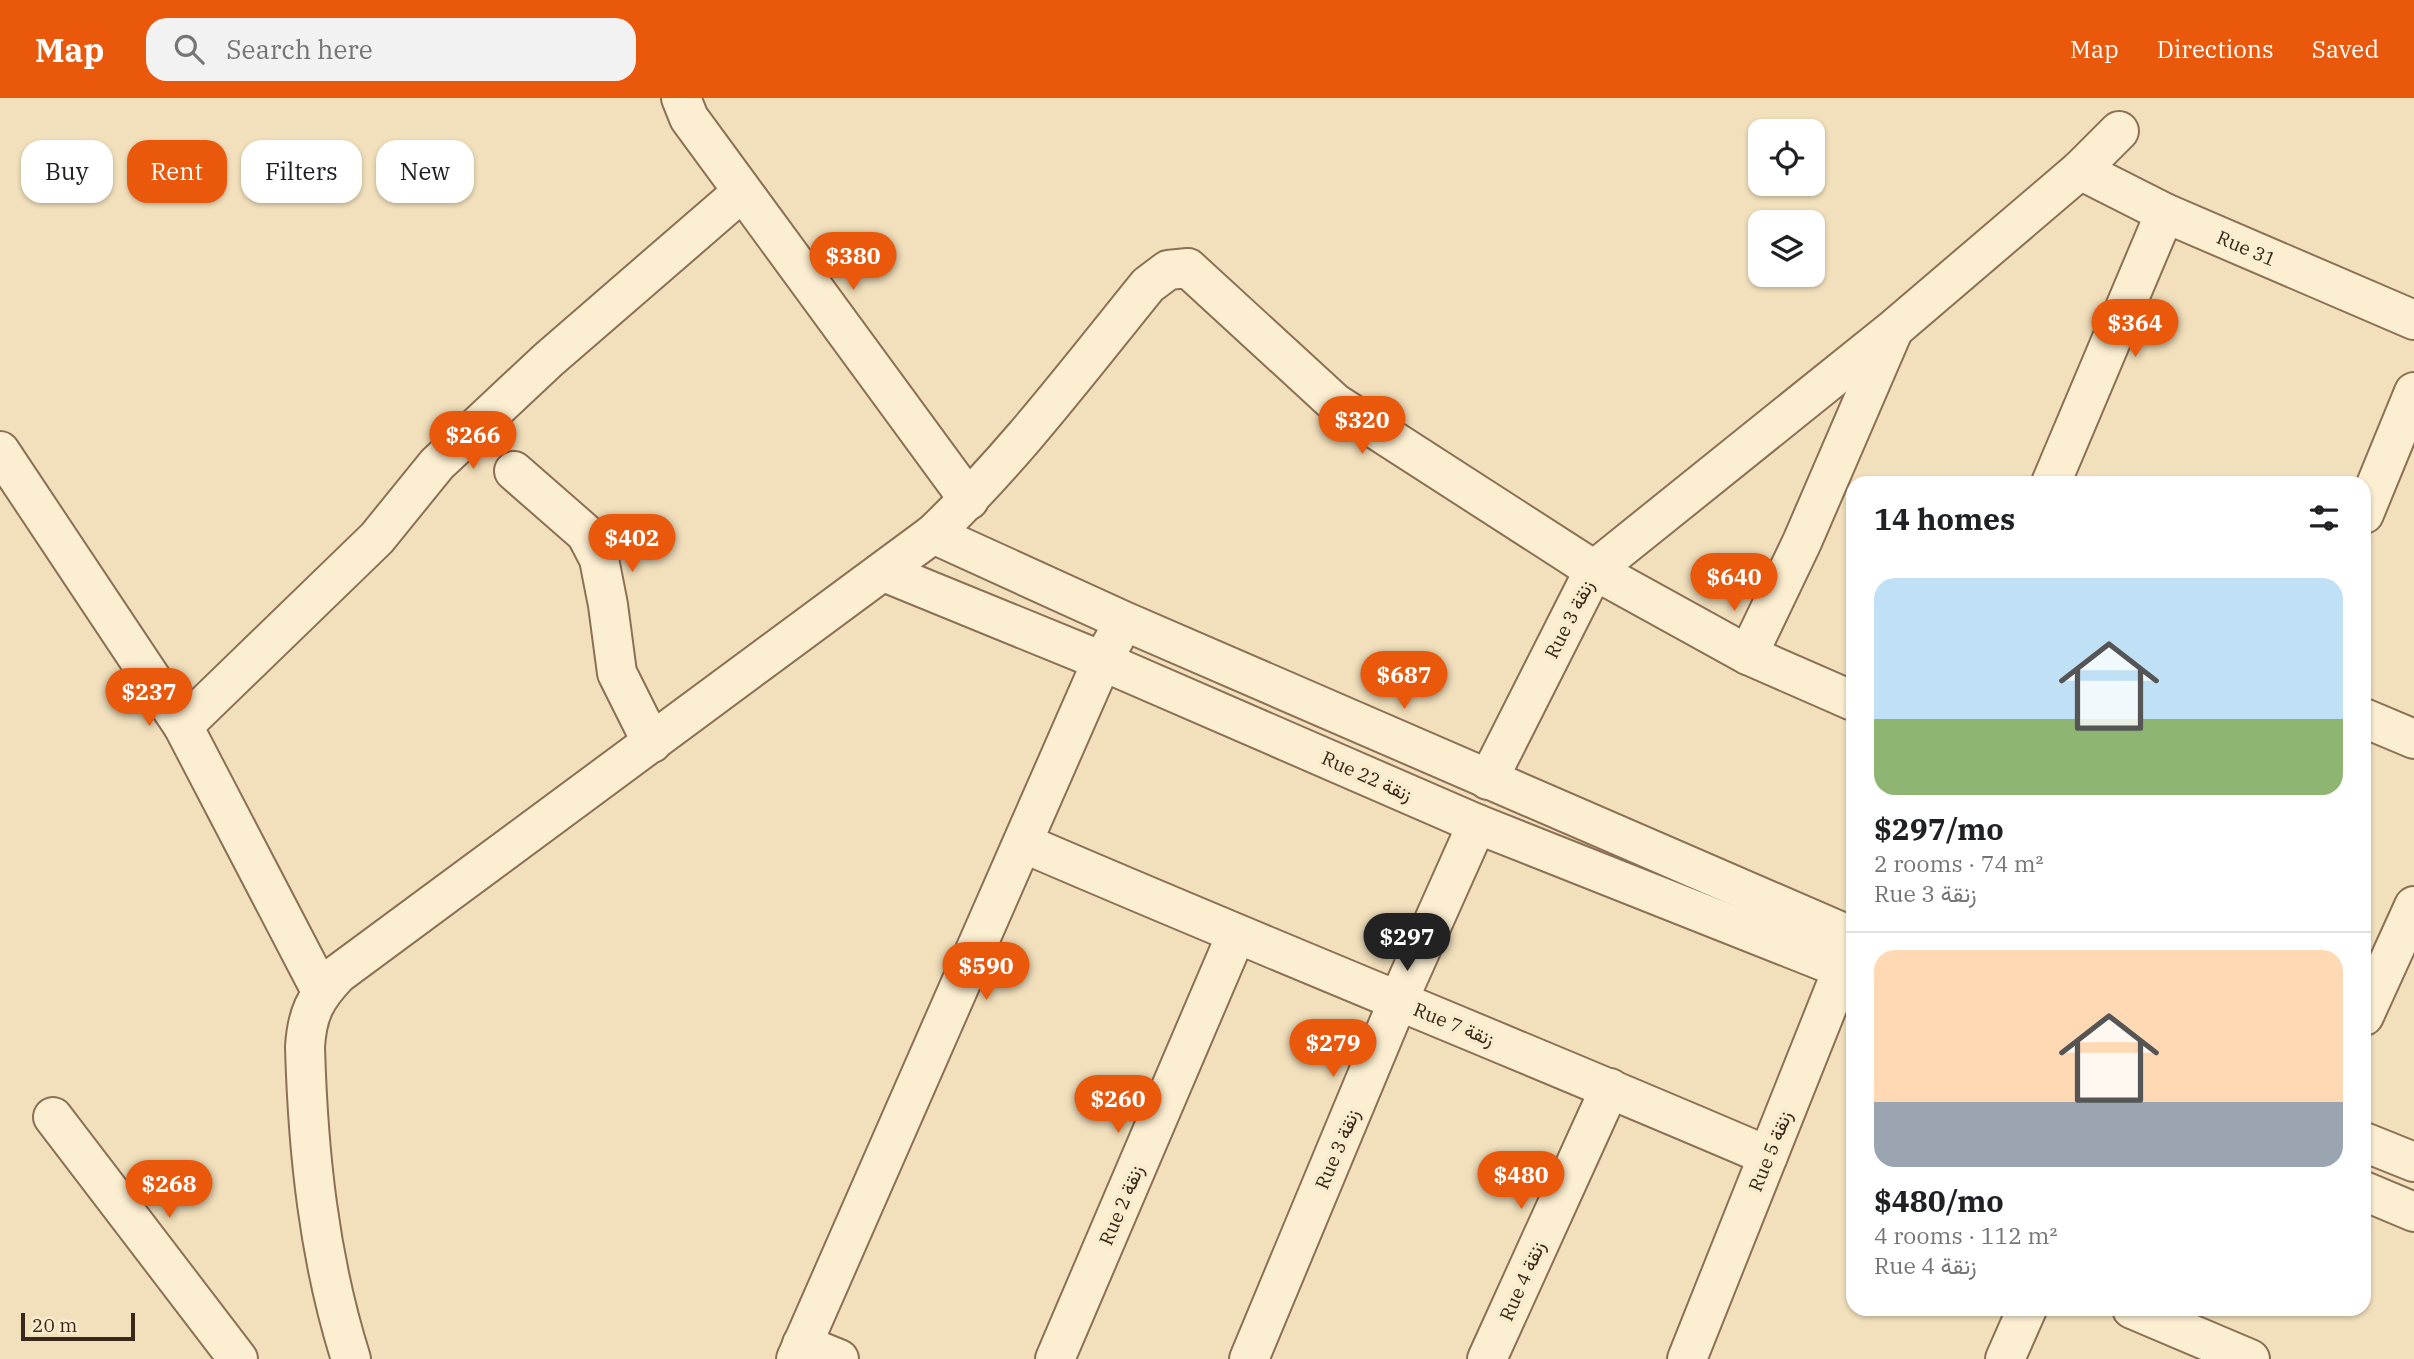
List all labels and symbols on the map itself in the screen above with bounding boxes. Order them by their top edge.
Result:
street label: Rue 31 [2213,225,2280,271]
pin: $380 [812,232,894,292]
pin: $364 [2094,300,2176,359]
pin: $320 [1321,396,1403,456]
pin: $266 [432,412,514,471]
pin: $402 [591,514,673,574]
pin: $640 [1693,554,1775,613]
street label: Rue 3 زنقة [1539,576,1599,662]
pin: $687 [1363,652,1445,711]
pin: $237 [108,668,190,728]
street label: Rue 22 زنقة [1318,745,1416,807]
pin: $297 [1366,914,1448,973]
pin: $590 [945,942,1027,1002]
street label: Rue 7 زنقة [1410,997,1498,1051]
pin: $279 [1292,1020,1374,1079]
pin: $260 [1077,1076,1159,1135]
street label: Rue 3 زنقة [1309,1105,1365,1193]
street label: Rue 5 زنقة [1743,1107,1797,1195]
pin: $480 [1480,1152,1562,1211]
pin: $268 [128,1160,210,1220]
street label: Rue 2 زنقة [1093,1161,1149,1249]
street label: Rue 4 زنقة [1494,1237,1550,1325]
scale bar [21,1310,135,1342]

